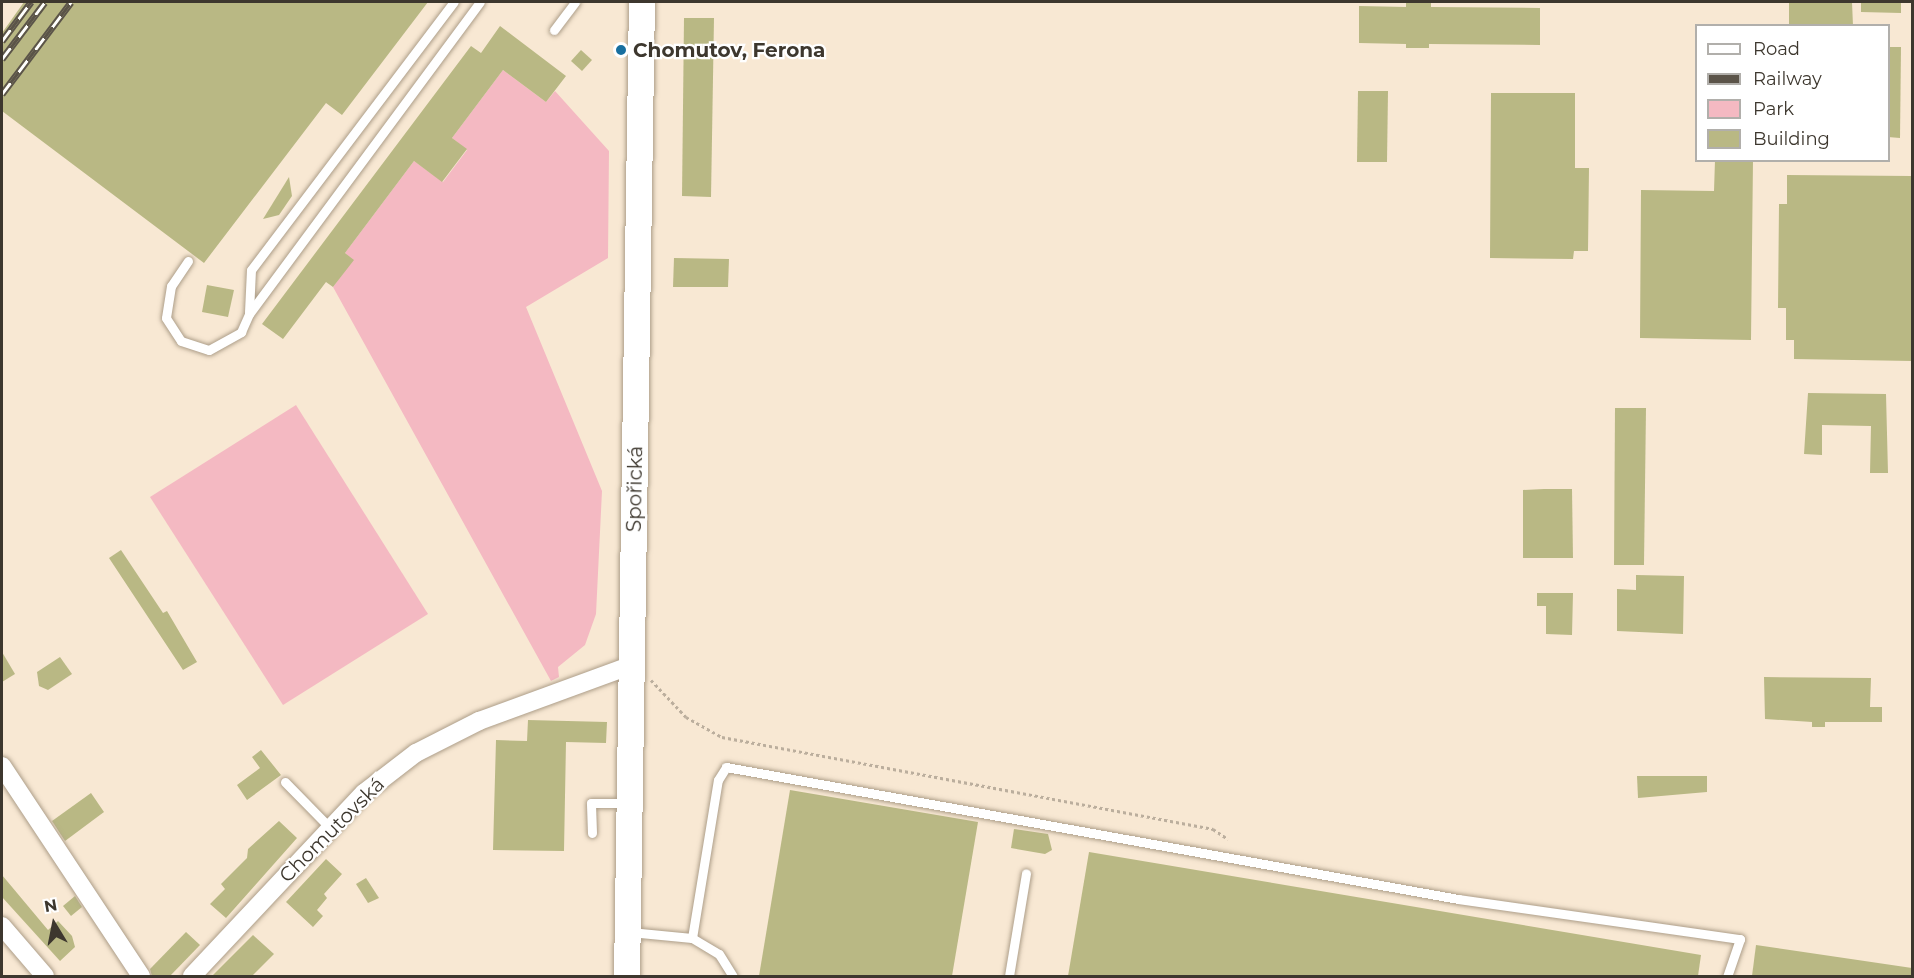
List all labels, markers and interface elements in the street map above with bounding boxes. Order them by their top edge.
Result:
legend [1695,24,1890,162]
place label: Chomutov, Ferona [633,38,825,62]
text: Road [1753,38,1800,60]
marker: Chomutov, Ferona [614,43,628,57]
text: Railway [1753,68,1822,90]
text: Park [1753,98,1794,120]
text: Building [1753,128,1830,150]
street label: Spořická [622,446,648,532]
street label: Chomutovská [274,772,390,888]
north arrow [24,894,84,954]
text: N [43,895,59,916]

